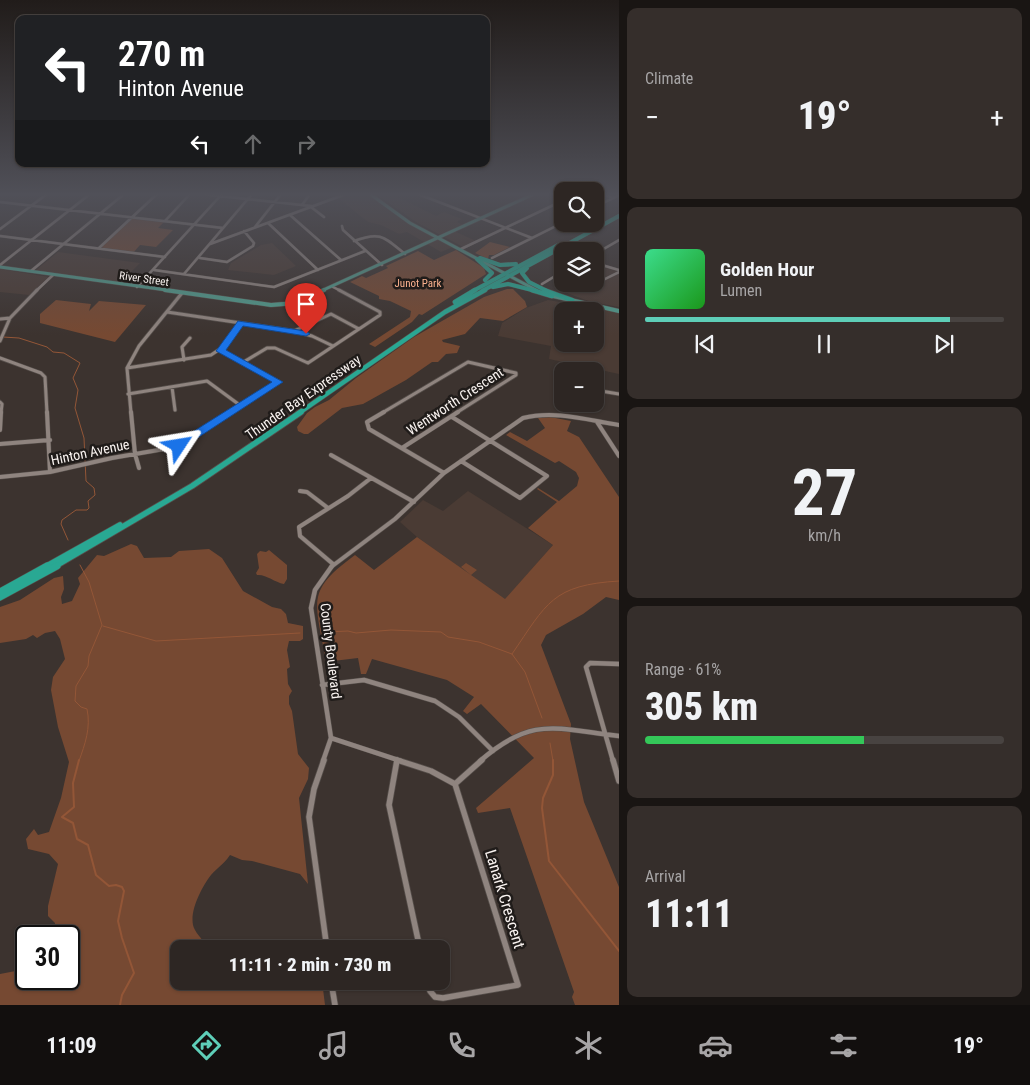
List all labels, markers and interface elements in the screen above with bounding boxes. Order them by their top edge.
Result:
text: 270 m [118,34,205,75]
icon: left [35,35,100,100]
text: Climate [645,69,693,88]
text: Hinton Avenue [118,76,244,101]
text: 19° [798,94,851,138]
text: − [645,101,659,134]
text: + [990,101,1004,134]
icon: left [186,130,214,158]
icon: ahead [239,130,267,158]
icon: right [292,130,320,158]
map controls [554,182,604,412]
button: search [554,182,604,232]
button: layers [554,242,604,292]
text: Golden Hour [720,258,814,281]
street label: River Street [118,269,170,289]
park label: Junot Park [395,277,441,290]
text: Lumen [720,281,762,300]
pin [285,283,327,334]
icon: arrive [292,290,320,318]
button: + [554,302,604,352]
icon: previous [691,330,719,358]
icon: pause [810,330,838,358]
icon: next [930,330,958,358]
street label: Thunder Bay Expressway [242,351,364,443]
button: − [554,362,604,412]
street label: Wentworth Crescent [404,364,506,438]
position arrow [152,419,204,471]
street label: Hinton Avenue [49,436,131,468]
text: 27 [792,455,857,531]
text: km/h [808,526,841,545]
street label: County Boulevard [317,602,345,700]
text: Range · 61% [645,660,721,679]
text: 305 km [645,685,758,729]
street label: Lanark Crescent [481,847,529,951]
text: Arrival [645,867,686,886]
text: 11:11 [645,892,733,936]
speed limit sign: 30 [15,925,80,990]
text: 11:11 · 2 min · 730 m [229,953,391,976]
icon: directions [189,1028,224,1063]
icon: music [316,1028,351,1063]
icon: phone [444,1028,479,1063]
icon: climate [571,1028,606,1063]
icon: car [698,1028,733,1063]
icon: filters [826,1028,861,1063]
text: 11:09 [46,1033,97,1058]
text: 19° [953,1033,984,1058]

